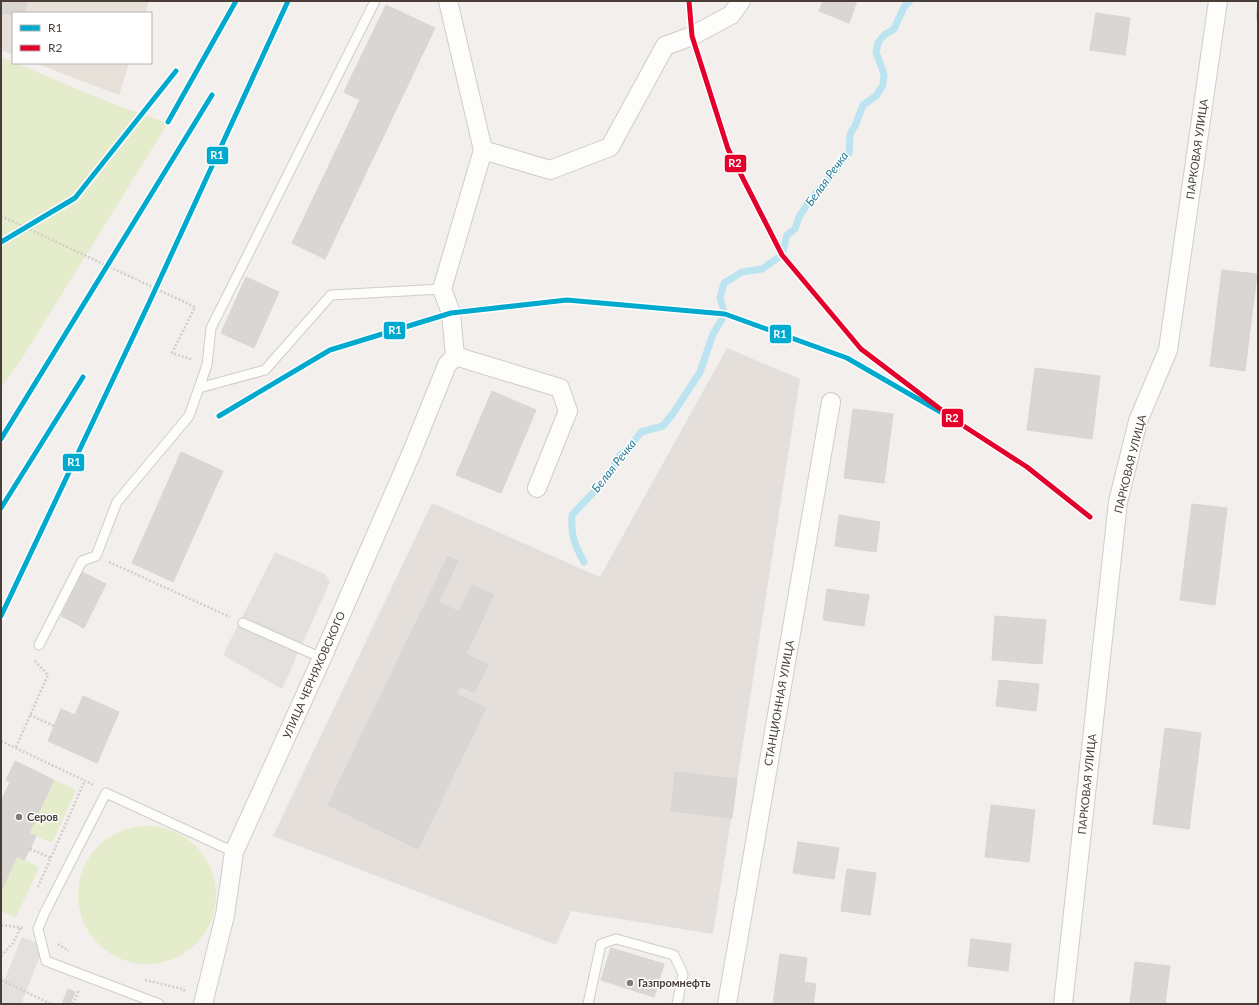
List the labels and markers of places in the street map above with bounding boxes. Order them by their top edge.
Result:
place label: Серов [27,810,59,823]
marker: Серов [14,812,24,822]
place label: Газпромнефть [638,976,711,989]
marker: Газпромнефть [625,978,635,988]

